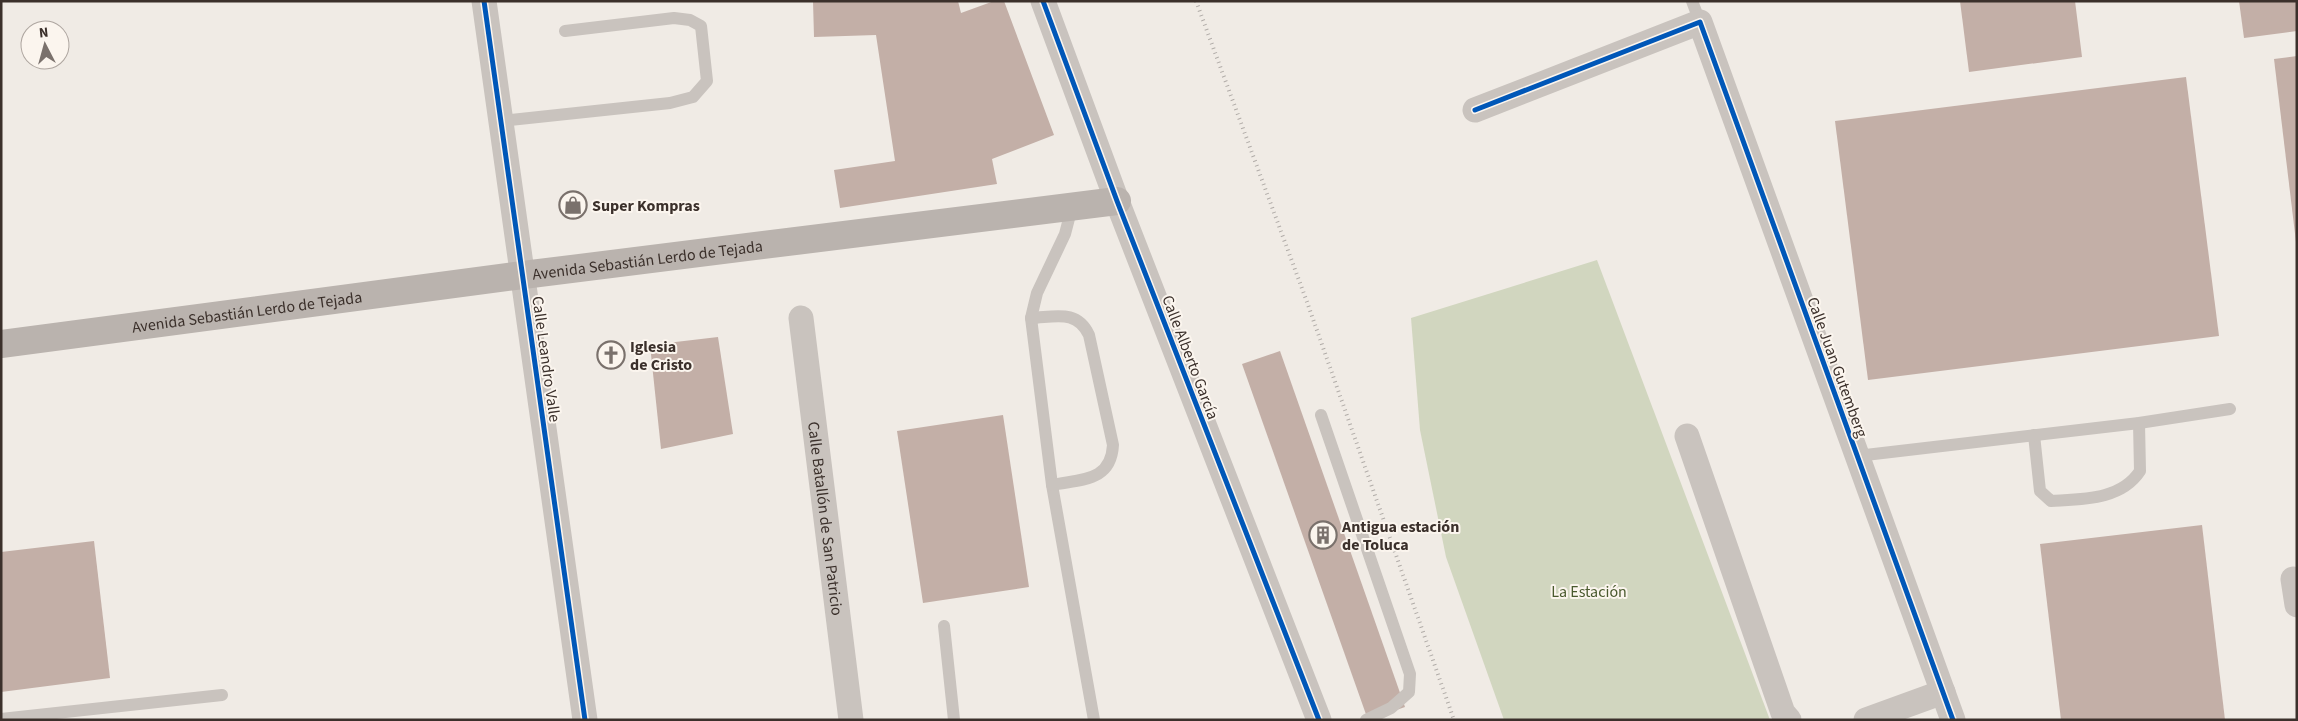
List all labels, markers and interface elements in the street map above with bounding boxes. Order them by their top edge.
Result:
north arrow [20,20,70,70]
text: N [38,23,49,43]
shop icon: Super Kompras [558,190,588,220]
place label: Super Kompras [592,195,700,217]
street label: Avenida Sebastián Lerdo de Tejada [531,235,764,286]
street label: Avenida Sebastián Lerdo de Tejada [131,286,363,339]
street label: Calle Alberto García [1156,292,1224,423]
street label: Calle Juan Gutemberg [1801,294,1873,441]
street label: Calle Leandro Valle [526,295,566,424]
place label: Iglesia de Cristo [630,336,692,376]
church icon: Iglesia de Cristo [596,340,626,370]
street label: Calle Batallón de San Patricio [802,420,848,617]
place label: Antigua estación de Toluca [1341,516,1459,556]
building icon: Antigua estación de Toluca [1308,520,1338,550]
park label: La Estación [1551,581,1627,603]

